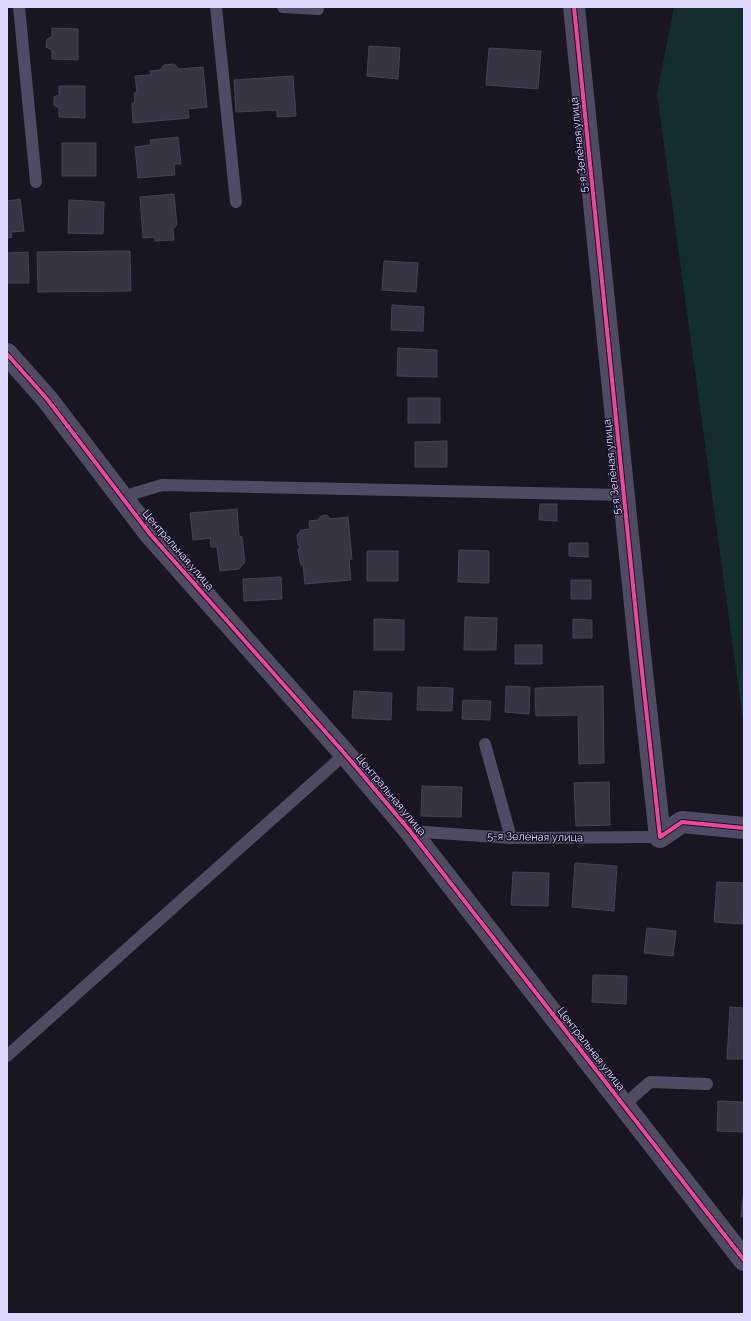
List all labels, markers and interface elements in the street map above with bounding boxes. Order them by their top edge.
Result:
street label: 5-я Зелёная улица [568,97,590,193]
street label: 5-я Зелёная улица [601,419,623,515]
street label: Центральная улица [140,507,216,593]
street label: Центральная улица [353,752,429,838]
street label: 5-я Зелёная улица [487,830,583,844]
street label: Центральная улица [554,1005,628,1093]

